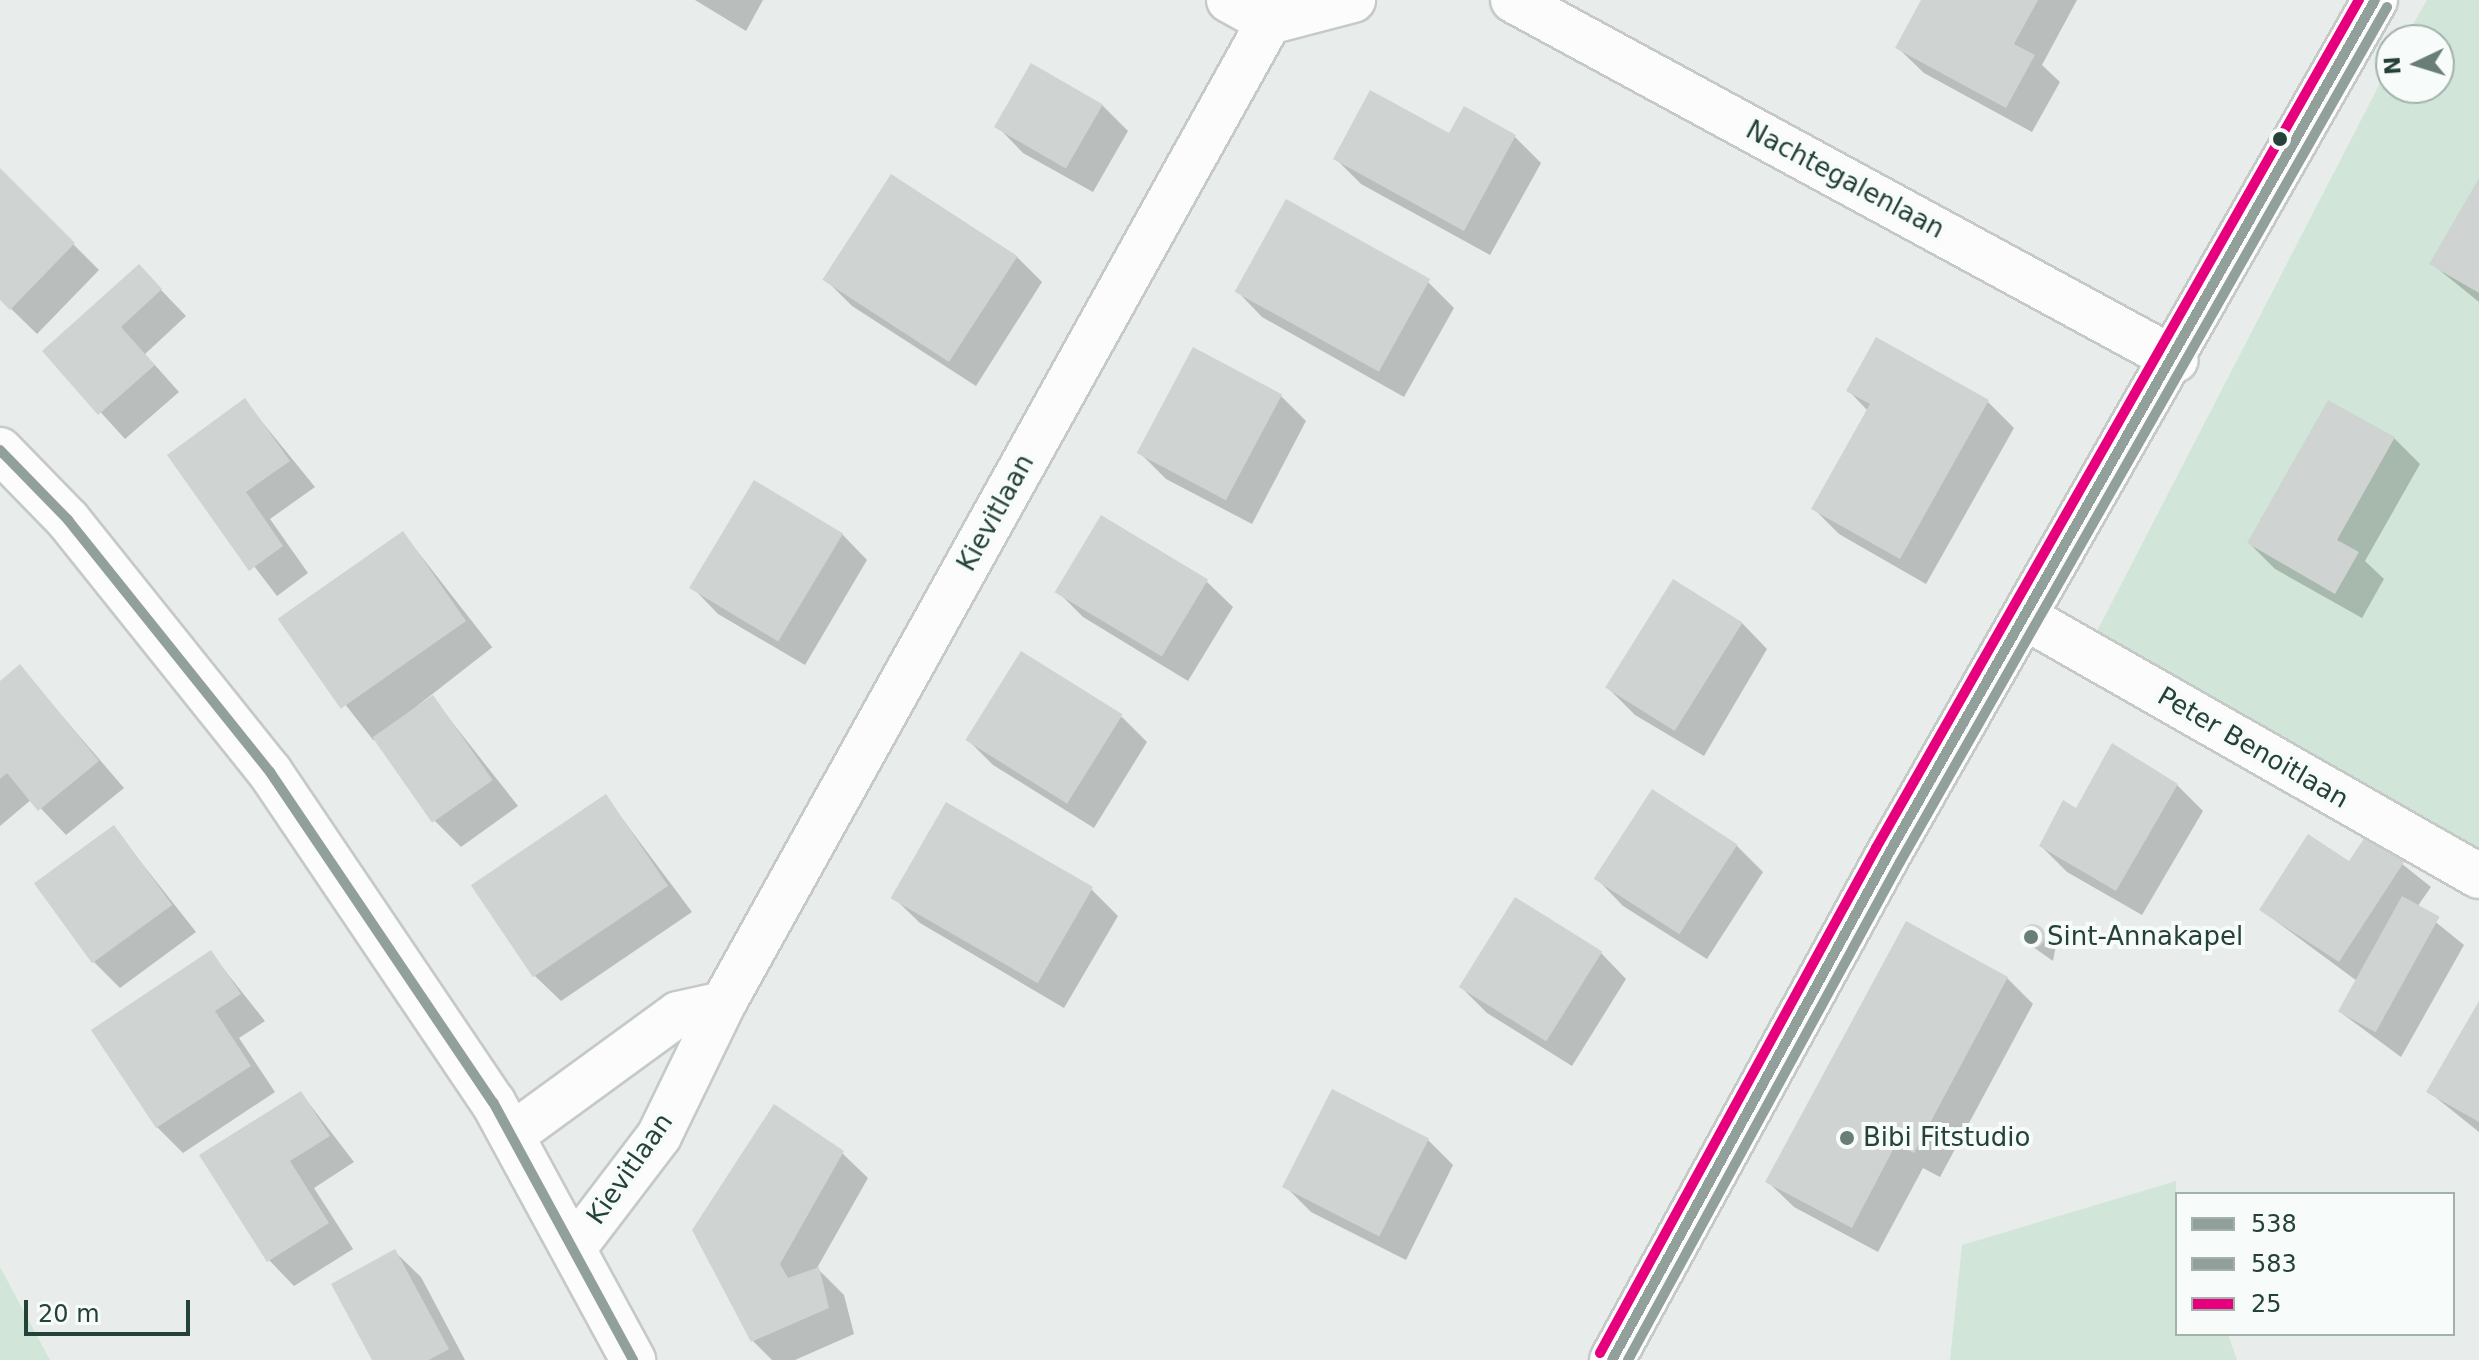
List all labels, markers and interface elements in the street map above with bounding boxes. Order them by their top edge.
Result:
north arrow [2375,24,2455,104]
text: N [2379,56,2406,76]
street label: Nachtegalenlaan [1741,115,1949,245]
unlabelled marker [2272,131,2288,147]
street label: Kievitlaan [951,449,1041,577]
street label: Peter Benoitlaan [2152,681,2354,815]
place label: Sint-Annakapel [2047,921,2243,953]
marker: Sint-Annakapel [2022,928,2040,946]
street label: Kievitlaan [580,1107,680,1231]
place label: Bibi Fitstudio [1863,1122,2030,1154]
marker: Bibi Fitstudio [1838,1129,1856,1147]
legend [2175,1192,2455,1336]
text: 538 [2251,1210,2297,1238]
text: 583 [2251,1250,2297,1278]
scale bar [28,1284,194,1334]
text: 25 [2251,1290,2282,1318]
text: 20 m [38,1300,100,1328]

